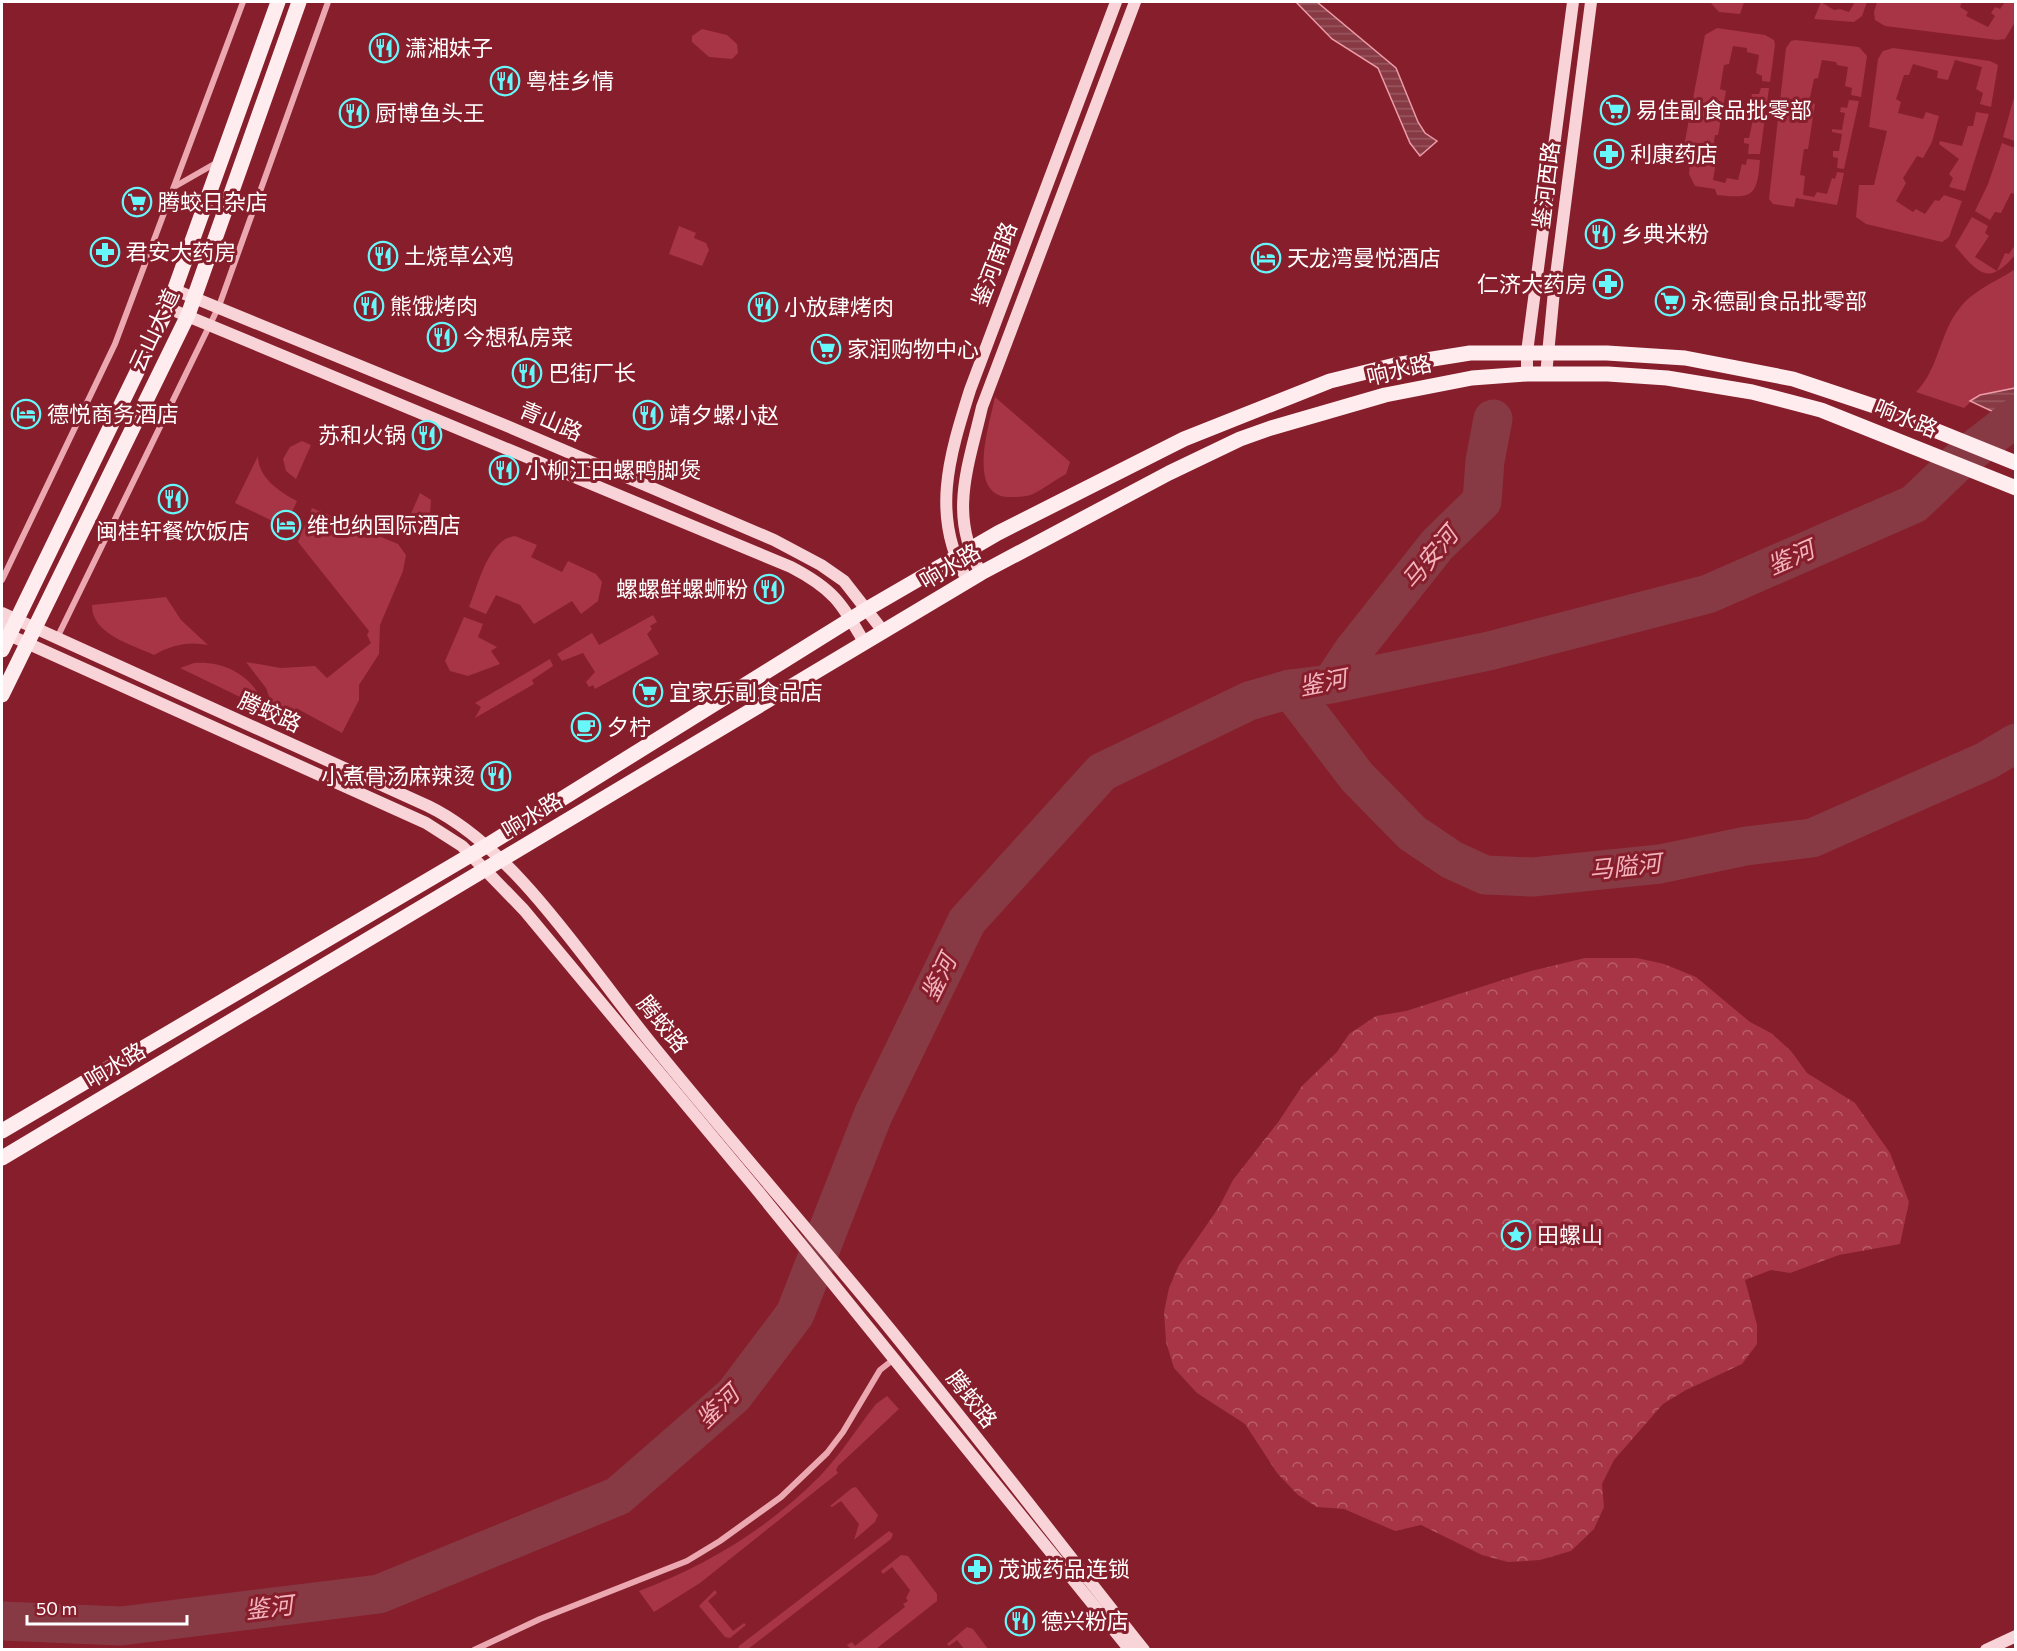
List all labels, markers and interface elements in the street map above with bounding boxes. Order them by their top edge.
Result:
restaurant icon: 潇湘妹子 [368,32,400,64]
place label: 潇湘妹子 [405,34,493,61]
restaurant icon: 粤桂乡情 [489,65,521,97]
place label: 粤桂乡情 [526,67,614,94]
supermarket icon: 易佳副食品批零部 [1599,94,1631,126]
place label: 易佳副食品批零部 [1636,96,1812,123]
restaurant icon: 厨博鱼头王 [338,97,370,129]
place label: 厨博鱼头王 [375,99,485,126]
pharmacy icon: 利康药店 [1593,138,1625,170]
street label: 鉴河西路 [1527,140,1564,230]
place label: 利康药店 [1630,140,1718,167]
supermarket icon: 腾蛟日杂店 [121,186,153,218]
place label: 腾蛟日杂店 [158,188,268,215]
street label: 鉴河南路 [965,218,1022,310]
restaurant icon: 乡典米粉 [1584,218,1616,250]
place label: 乡典米粉 [1621,220,1709,247]
pharmacy icon: 君安大药房 [89,236,121,268]
place label: 君安大药房 [126,238,236,265]
restaurant icon: 土烧草公鸡 [367,240,399,272]
place label: 土烧草公鸡 [404,242,514,269]
hotel icon: 天龙湾曼悦酒店 [1250,242,1282,274]
place label: 天龙湾曼悦酒店 [1287,244,1441,271]
pharmacy icon: 仁济大药房 [1592,268,1624,300]
place label: 仁济大药房 [1477,270,1587,297]
street label: 云山大道 [123,284,184,375]
supermarket icon: 永德副食品批零部 [1654,285,1686,317]
place label: 永德副食品批零部 [1691,287,1867,314]
restaurant icon: 熊饿烤肉 [353,290,385,322]
restaurant icon: 小放肆烤肉 [747,291,779,323]
place label: 熊饿烤肉 [390,292,478,319]
place label: 小放肆烤肉 [784,293,894,320]
restaurant icon: 今想私房菜 [426,321,458,353]
place label: 今想私房菜 [463,323,573,350]
supermarket icon: 家润购物中心 [810,333,842,365]
place label: 家润购物中心 [847,335,979,362]
street label: 响水路 [1364,349,1434,390]
restaurant icon: 巴街厂长 [511,357,543,389]
place label: 巴街厂长 [548,359,636,386]
street label: 响水路 [1871,393,1942,442]
street label: 青山路 [516,395,587,446]
hotel icon: 德悦商务酒店 [10,398,42,430]
restaurant icon: 靖夕螺小赵 [632,399,664,431]
place label: 德悦商务酒店 [47,400,179,427]
place label: 靖夕螺小赵 [669,401,779,428]
restaurant icon: 苏和火锅 [411,419,443,451]
place label: 苏和火锅 [318,421,406,448]
restaurant icon: 小柳江田螺鸭脚煲 [488,454,520,486]
place label: 小柳江田螺鸭脚煲 [525,456,701,483]
restaurant icon: 闽桂轩餐饮饭店 [157,483,189,515]
hotel icon: 维也纳国际酒店 [270,509,302,541]
place label: 维也纳国际酒店 [307,511,461,538]
place label: 闽桂轩餐饮饭店 [96,517,250,544]
water label: 马安河 [1395,517,1466,594]
water label: 鉴河 [1763,532,1822,580]
street label: 响水路 [914,537,985,594]
restaurant icon: 螺螺鲜螺蛳粉 [753,573,785,605]
place label: 螺螺鲜螺蛳粉 [616,575,748,602]
water label: 鉴河 [1296,662,1353,700]
supermarket icon: 宜家乐副食品店 [632,676,664,708]
place label: 宜家乐副食品店 [669,678,823,705]
street label: 腾蛟路 [235,686,306,737]
cafe icon: 夕柠 [570,711,602,743]
place label: 夕柠 [607,713,651,740]
restaurant icon: 小煮骨汤麻辣烫 [480,760,512,792]
place label: 小煮骨汤麻辣烫 [321,762,475,789]
street label: 响水路 [496,786,567,843]
water label: 马隘河 [1588,847,1666,884]
water label: 鉴河 [914,946,963,1005]
street label: 腾蛟路 [632,990,695,1058]
street label: 响水路 [79,1036,150,1093]
place icon: 田螺山 [1500,1219,1532,1251]
place label: 田螺山 [1537,1221,1603,1248]
street label: 腾蛟路 [941,1364,1003,1433]
water label: 鉴河 [690,1376,747,1433]
pharmacy icon: 茂诚药品连锁 [961,1553,993,1585]
place label: 茂诚药品连锁 [998,1555,1130,1582]
scale bar [27,1588,188,1626]
water label: 鉴河 [243,1589,298,1624]
text: 50 m [36,1597,77,1619]
restaurant icon: 德兴粉店 [1004,1605,1036,1637]
place label: 德兴粉店 [1041,1607,1129,1634]

